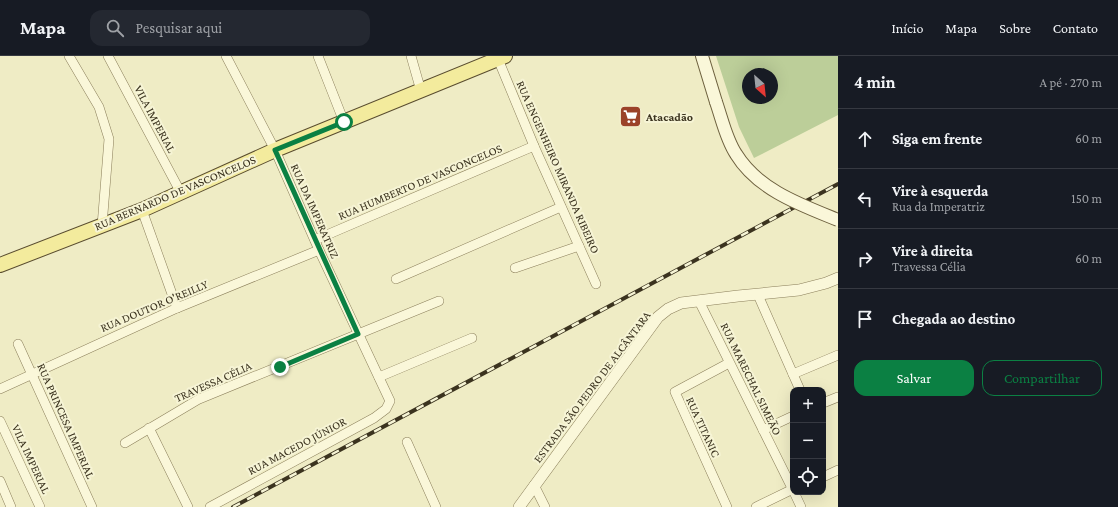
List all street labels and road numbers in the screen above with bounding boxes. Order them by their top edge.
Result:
street label: RUA ENGENHEIRO MIRANDA RIBEIRO [513,78,603,256]
street label: VILA IMPERIAL [131,83,179,155]
street label: RUA HUMBERTO DE VASCONCELOS [336,141,504,223]
street label: RUA BERNARDO DE VASCONCELOS [92,152,258,233]
street label: RUA DA IMPERATRIZ [288,162,342,260]
street label: RUA DOUTOR O'REILLY [98,277,211,335]
street label: ESTRADA SÃO PEDRO DE ALCÂNTARA [530,308,654,465]
street label: RUA MARECHAL SIMEÃO [718,320,784,438]
street label: TRAVESSA CÉLIA [172,359,254,405]
street label: RUA PRINCESA IMPERIAL [34,361,98,481]
street label: RUA TITANIC [683,395,723,459]
street label: RUA MACEDO JÚNIOR [245,414,349,478]
street label: VILA IMPERIAL [9,422,53,496]

